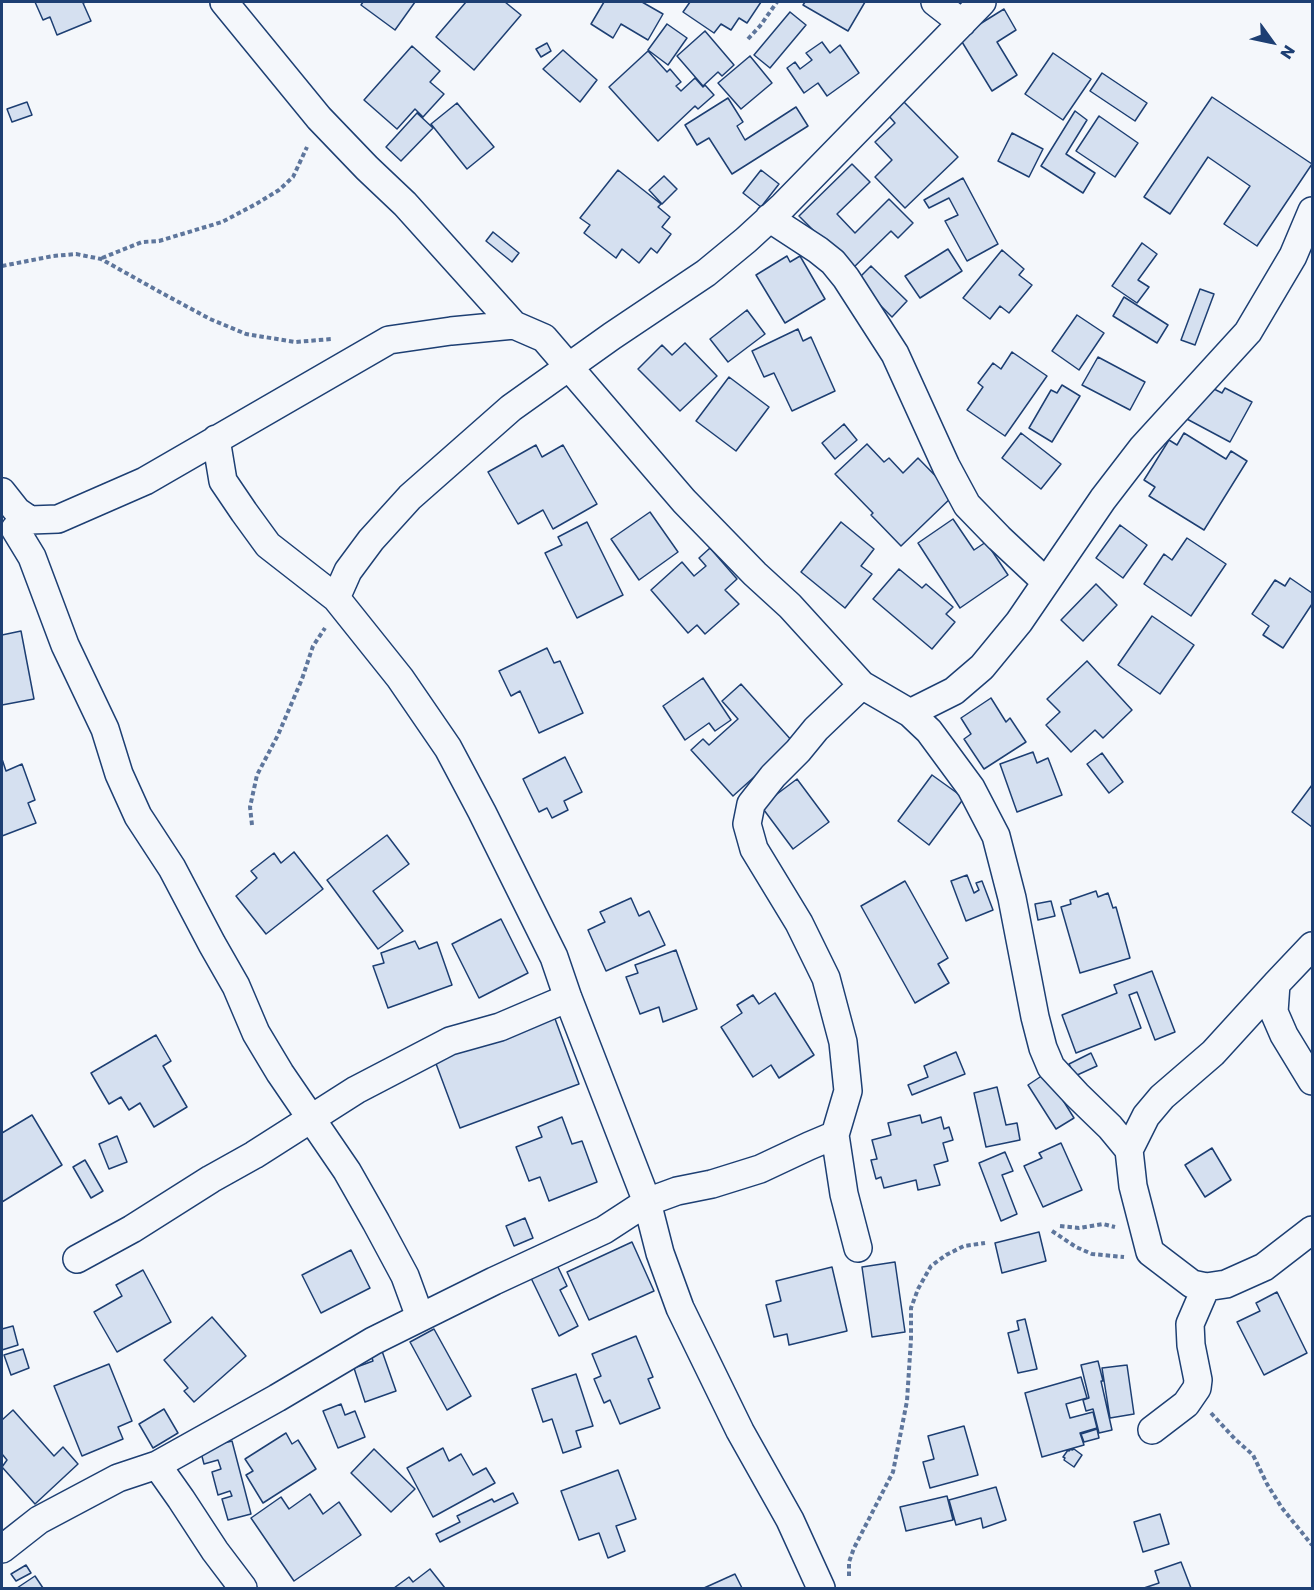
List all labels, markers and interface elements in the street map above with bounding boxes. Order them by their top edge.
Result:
north arrow [1242,12,1302,72]
text: N [1275,41,1300,63]

